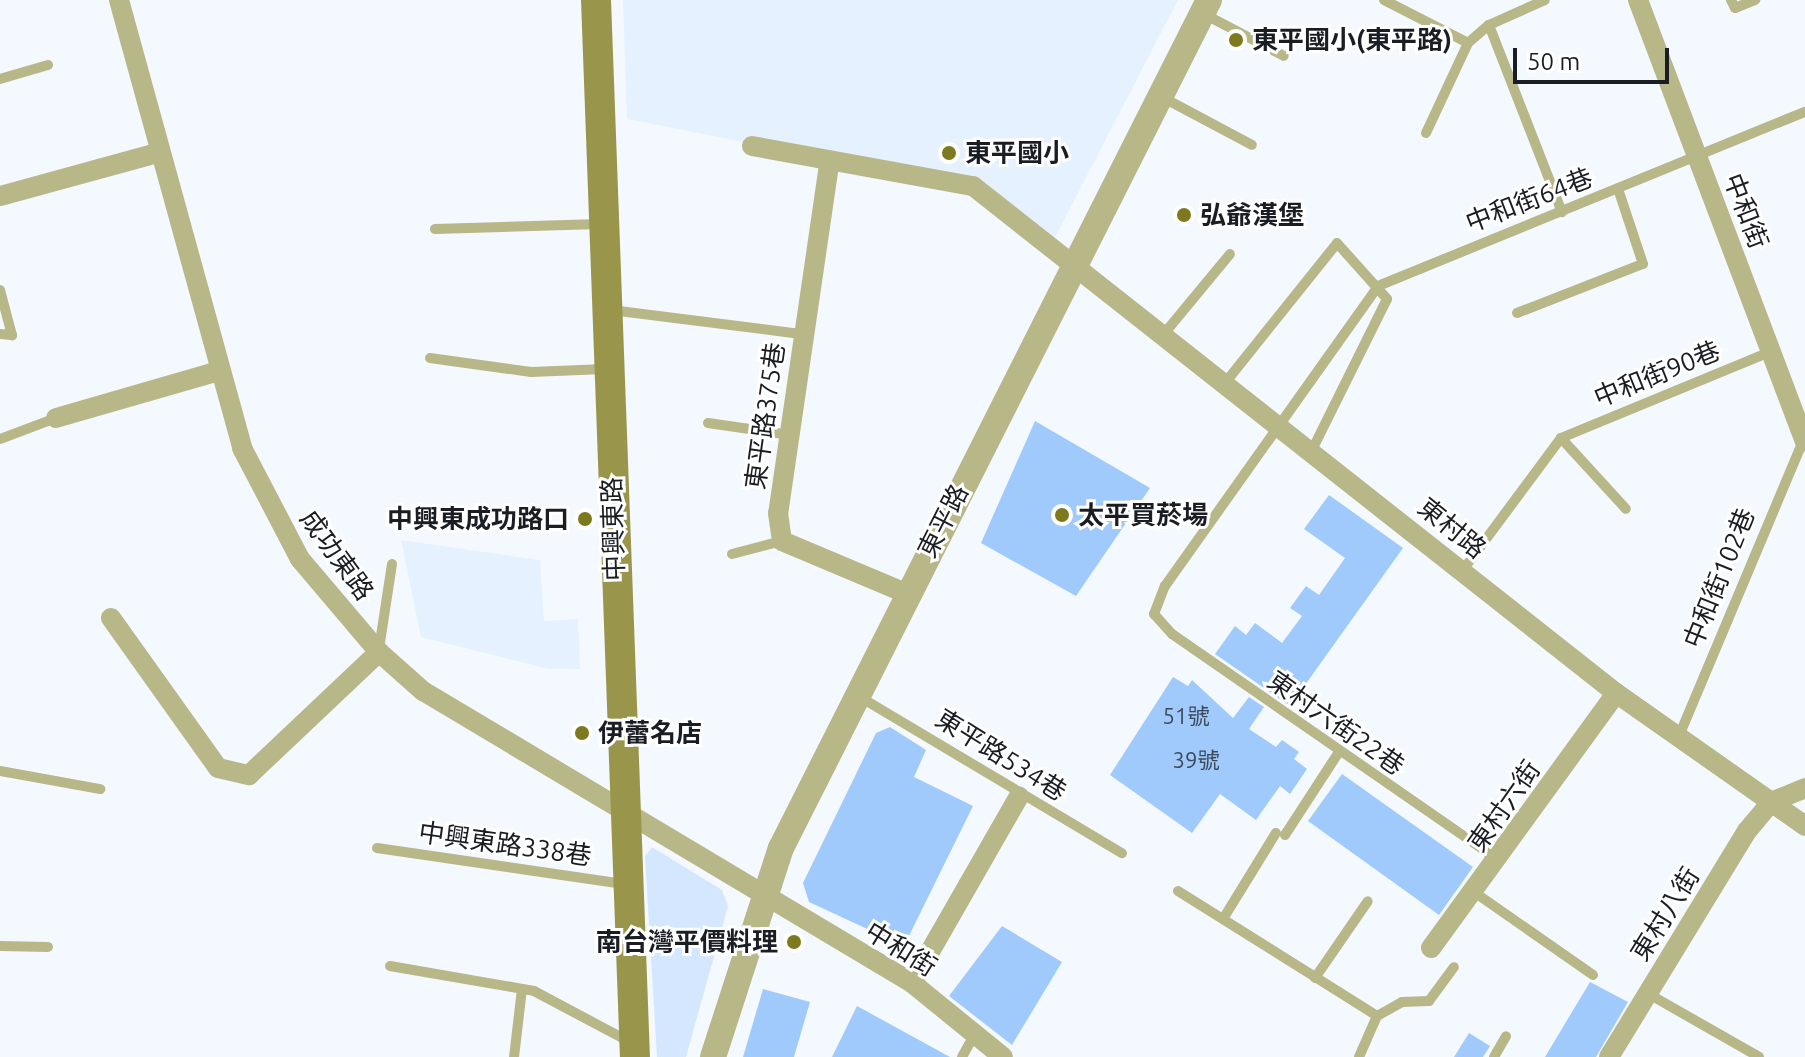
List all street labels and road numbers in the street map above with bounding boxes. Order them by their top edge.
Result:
street label: 中和街64巷 [1461,162,1597,238]
street label: 中和街 [1717,169,1775,253]
street label: 中和街90巷 [1589,335,1725,413]
street label: 東平路375巷 [739,341,791,491]
street label: 中興東路 [596,476,630,582]
street label: 東平路 [911,479,975,563]
street label: 東村路 [1412,491,1492,565]
street label: 成功東路 [294,504,380,606]
street label: 中和街102巷 [1677,504,1761,652]
street label: 東村六街22巷 [1262,665,1410,781]
street label: 東平路534巷 [930,703,1072,807]
street label: 東村六街 [1461,754,1547,858]
street label: 中興東路338巷 [417,816,593,872]
street label: 東村八街 [1624,862,1706,966]
street label: 中和街 [860,915,942,983]

